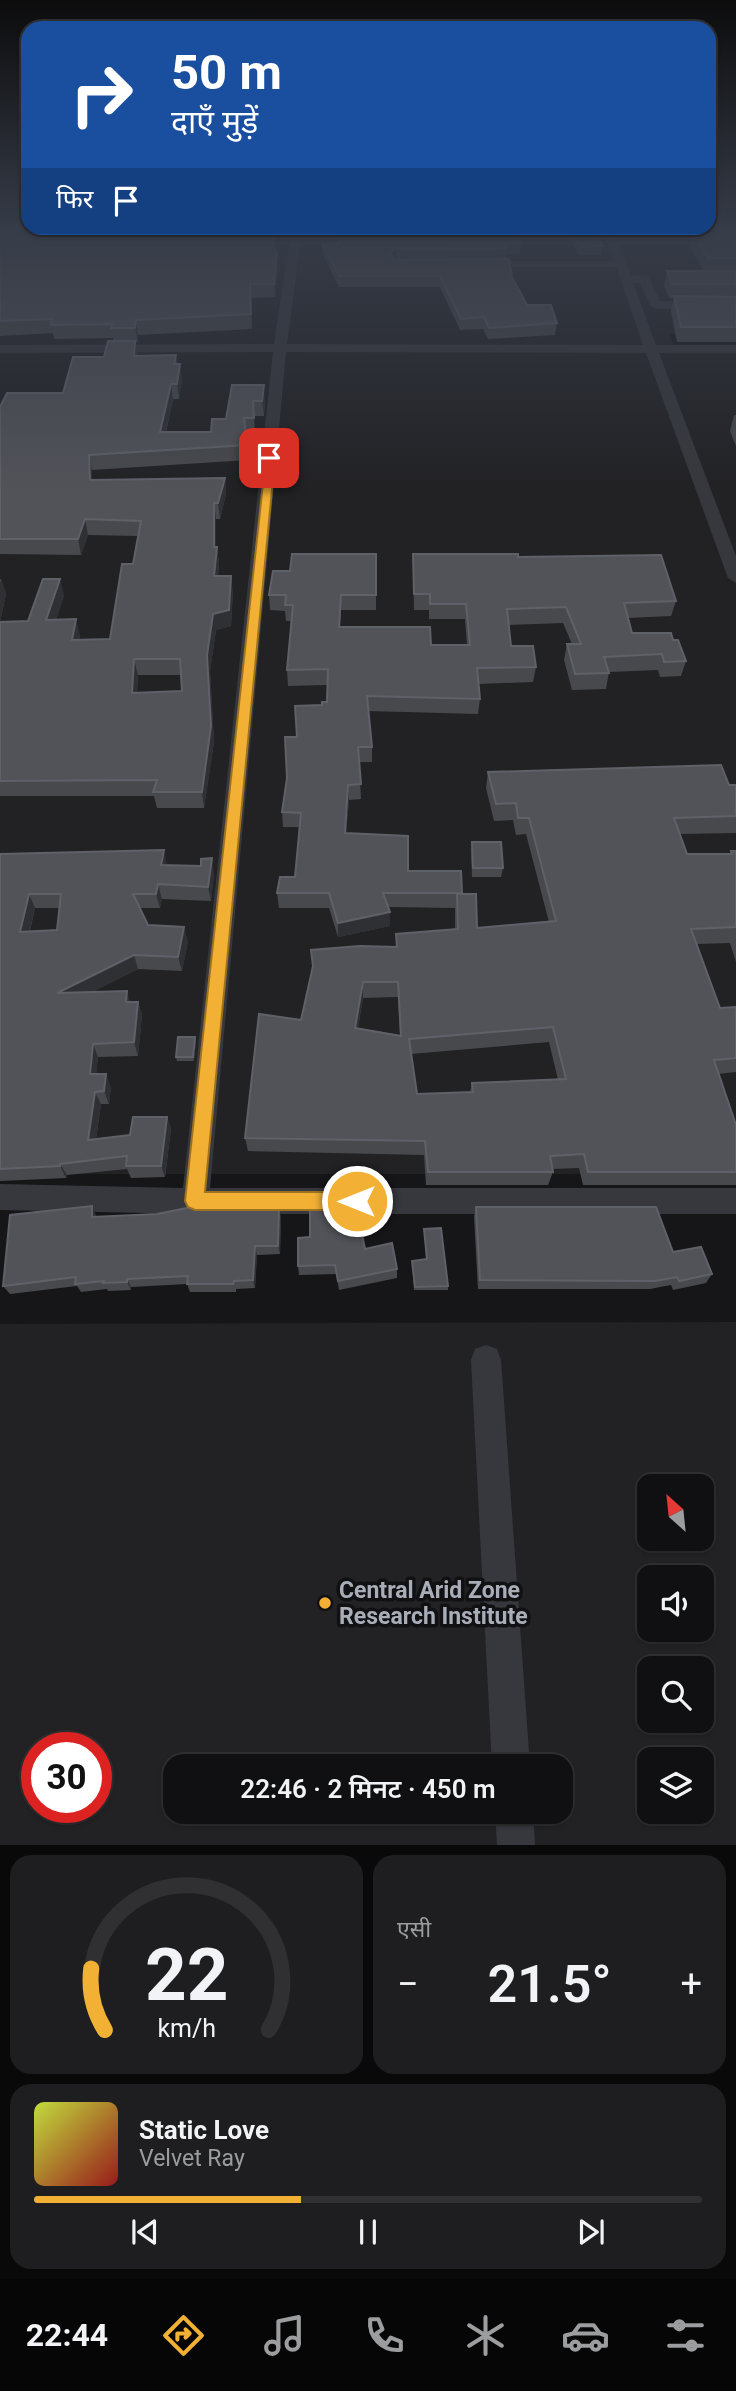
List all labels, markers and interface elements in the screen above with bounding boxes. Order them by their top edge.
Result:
text: 50 m [171,44,282,101]
icon: right [56,49,147,140]
text: दाएँ मुड़ें [171,103,258,141]
icon: arrive [107,182,145,220]
text: फिर [56,184,93,214]
pin [239,428,299,488]
icon: arrive [250,439,288,477]
position arrow [320,1164,394,1238]
north arrow [637,1474,714,1550]
map controls [637,1474,714,1824]
button: sound [637,1565,714,1642]
place label: Central Arid Zone Research Institute [339,1577,528,1630]
marker: Central Arid Zone Research Institute [317,1595,333,1611]
button: search [637,1656,714,1733]
speed limit sign: 30 [21,1732,112,1823]
button: layers [637,1747,714,1824]
text: 22:46 · 2 मिनट · 450 m [240,1774,496,1804]
text: एसी [397,1916,431,1943]
text: 22 [145,1933,228,2019]
text: 21.5° [488,1954,612,2015]
text: − [397,1962,419,2006]
text: + [680,1962,702,2006]
text: km/h [157,2014,216,2043]
text: Static Love [139,2115,269,2145]
text: Velvet Ray [139,2145,245,2172]
icon: previous [126,2213,164,2251]
icon: pause [349,2213,387,2251]
icon: next [572,2213,610,2251]
icon: directions [159,2311,208,2360]
icon: music [260,2311,309,2360]
icon: phone [360,2311,409,2360]
icon: climate [461,2311,510,2360]
icon: car [561,2311,610,2360]
icon: filters [661,2311,710,2360]
text: 22:44 [26,2316,108,2354]

